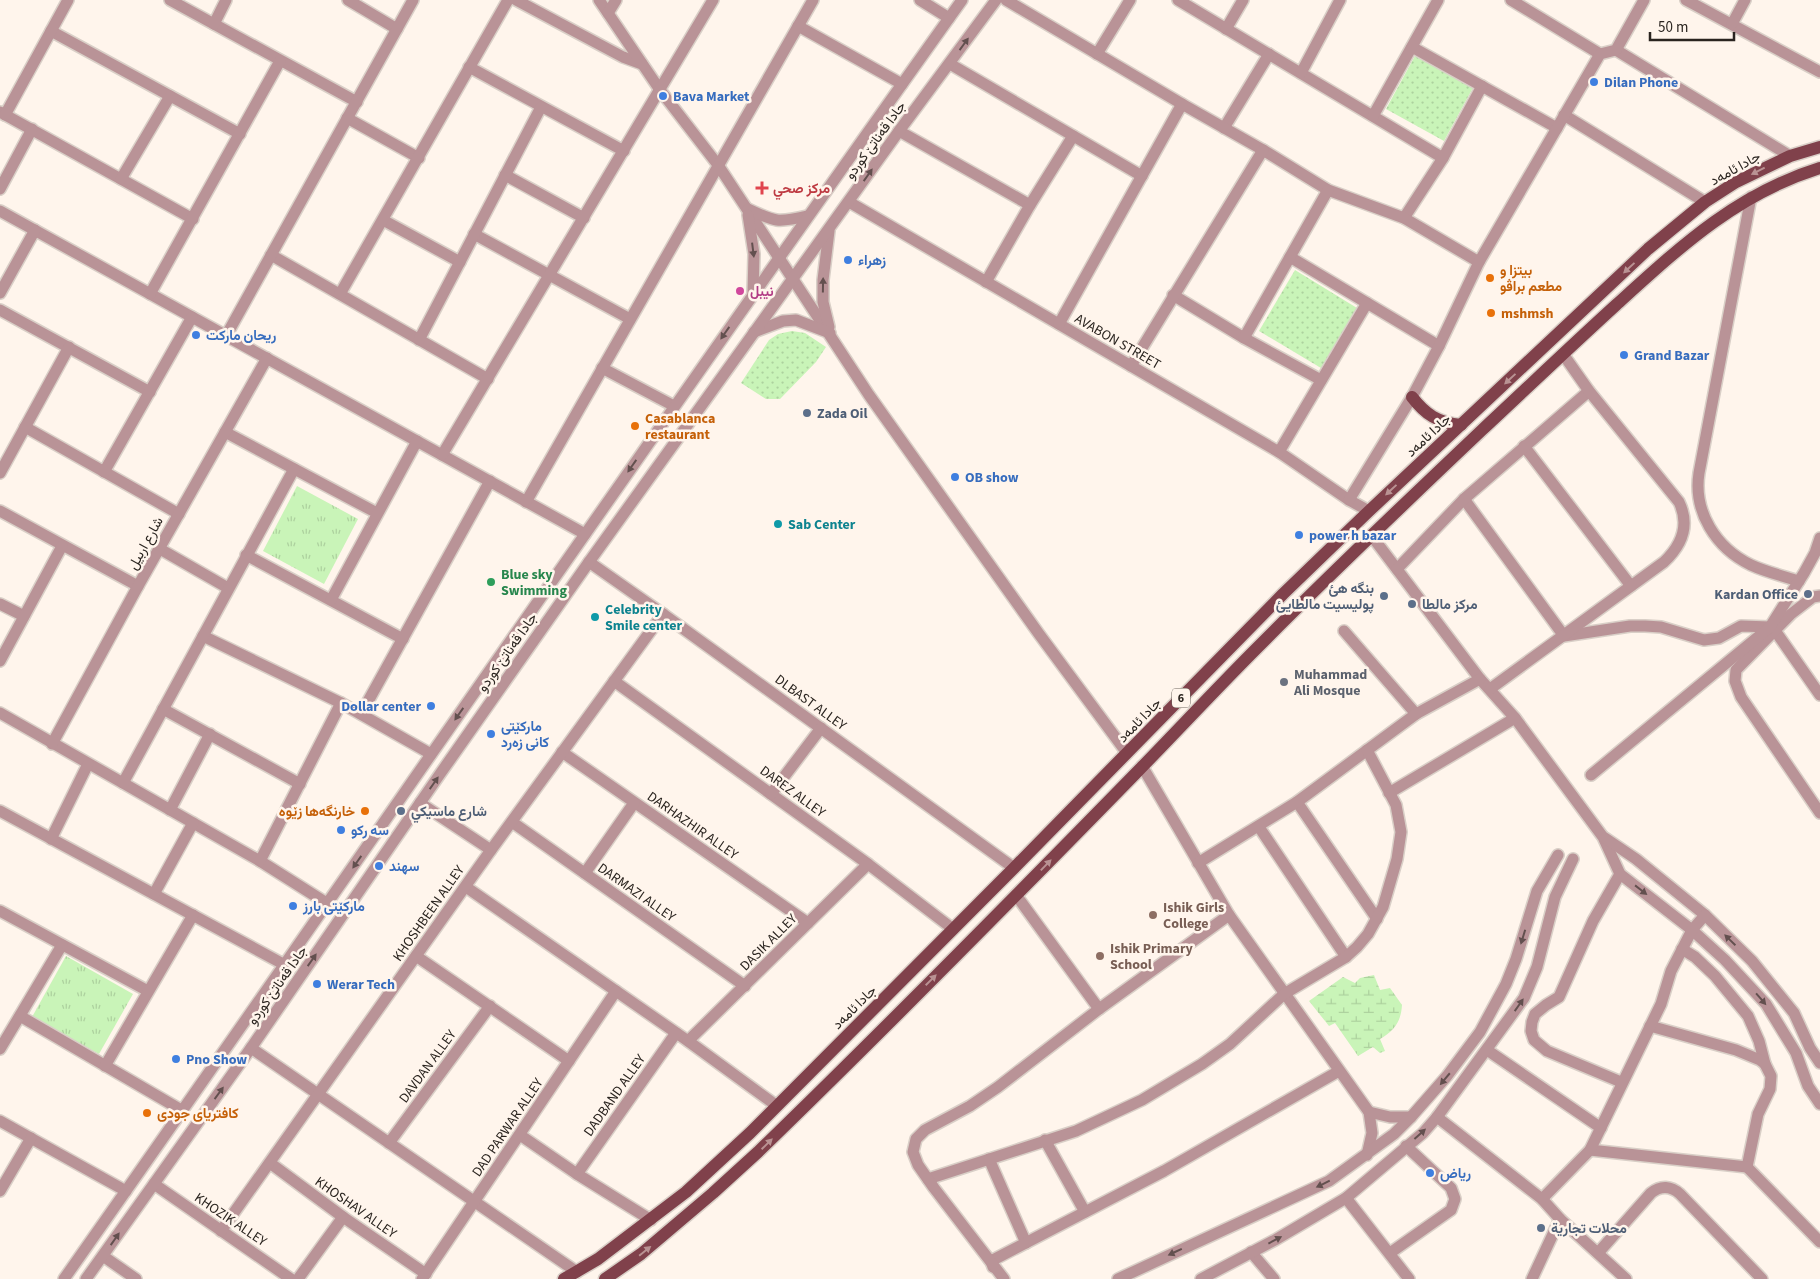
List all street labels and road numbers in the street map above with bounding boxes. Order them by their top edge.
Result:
street label: جادا قەناتێ کوردو [841,97,911,184]
street label: جادا ئامەد [1707,147,1764,191]
street label: AVABON STREET [1071,309,1165,375]
street label: جادا ئامەد [1402,410,1456,462]
street label: شارع اربيل [123,513,169,574]
street label: جادا قەناتێ کوردو [473,609,542,696]
street label: DLBAST ALLEY [771,670,851,736]
road number: 6 [1172,688,1190,708]
street label: جادا ئامەد [1113,694,1166,747]
street label: DAREZ ALLEY [755,761,830,823]
street label: DARHAZHIR ALLEY [643,787,742,865]
street label: DARMAZI ALLEY [593,859,680,927]
street label: KHOSHBEEN ALLEY [388,861,470,966]
street label: DASIK ALLEY [736,909,802,976]
street label: جادا قەناتێ کوردو [243,942,312,1029]
street label: جادا ئامەد [828,981,881,1034]
street label: DAVDAN ALLEY [394,1026,461,1107]
street label: DADBAND ALLEY [579,1050,651,1141]
street label: DAD PARWAR ALLEY [467,1074,548,1181]
street label: KHOSHAV ALLEY [310,1172,401,1244]
street label: KHOZIK ALLEY [190,1188,271,1252]

